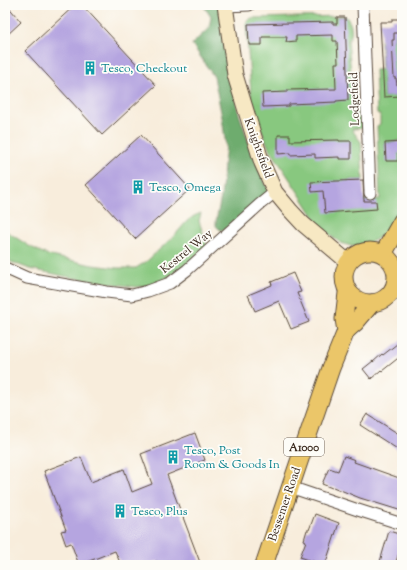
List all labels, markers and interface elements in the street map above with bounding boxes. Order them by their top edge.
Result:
building icon: Tesco, Checkout [82,60,98,76]
place label: Tesco, Checkout [101,60,187,78]
street label: Lodgefield [345,72,365,126]
street label: Knightsfield [239,116,277,181]
building icon: Tesco, Omega [130,179,146,195]
place label: Tesco, Omega [149,179,221,197]
street label: Kestrel Way [157,225,217,278]
road number: A1000 [284,438,324,456]
place label: Tesco, Post Room & Goods In [184,442,280,474]
building icon: Tesco, Post Room & Goods In [165,449,181,465]
street label: Bessemer Road [264,465,306,544]
building icon: Tesco, Plus [112,503,128,519]
place label: Tesco, Plus [131,503,188,521]

